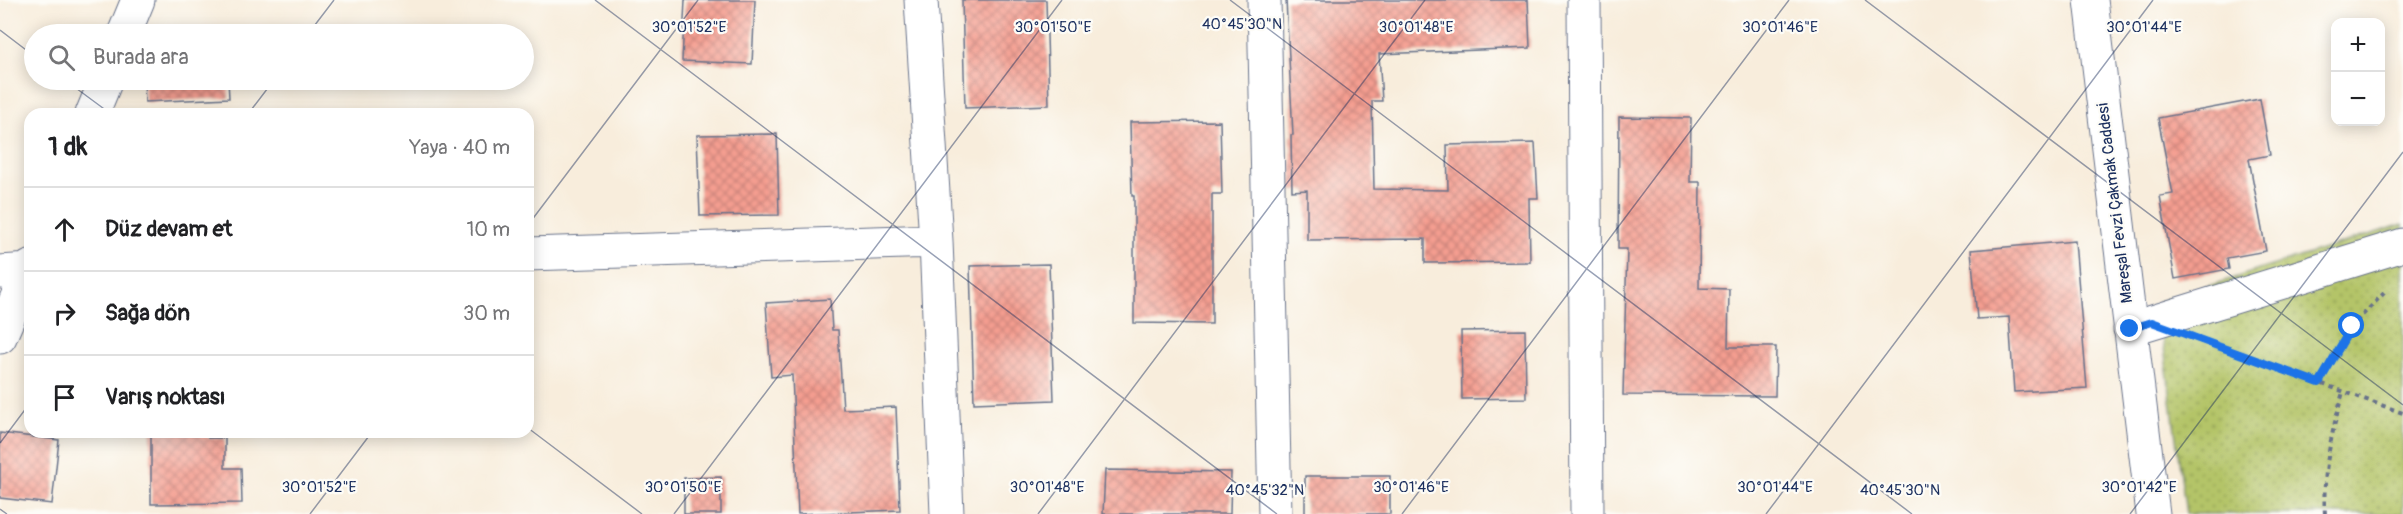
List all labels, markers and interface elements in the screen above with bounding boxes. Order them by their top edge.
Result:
text: 40°45'30"N [1202,15,1282,34]
text: 30°01'52"E [652,18,727,37]
text: 30°01'50"E [1015,18,1091,37]
text: 30°01'48"E [1379,18,1453,37]
text: 30°01'46"E [1742,18,1818,37]
text: 30°01'44"E [2106,18,2182,37]
map controls [2331,18,2385,126]
button: + [2331,18,2385,72]
search box [24,24,534,90]
icon: search [45,41,78,74]
text: Burada ara [93,43,189,71]
button: − [2331,72,2385,126]
street label: Mareşal Fevzi Çakmak Caddesi [2093,101,2137,304]
text: 1 dk [48,131,87,163]
text: Yaya · 40 m [410,135,510,160]
icon: ahead [48,213,81,246]
text: Düz devam et [105,215,232,243]
text: 10 m [466,217,510,242]
icon: right [48,297,81,330]
text: Sağa dön [105,299,190,327]
text: 30 m [463,301,510,326]
route start [2338,312,2364,338]
route end [2116,315,2142,341]
icon: arrive [48,381,81,414]
text: Varış noktası [105,383,226,411]
text: 30°01'52"E [282,478,357,497]
text: 30°01'50"E [645,478,721,497]
text: 30°01'48"E [1010,478,1084,497]
text: 30°01'46"E [1373,478,1449,497]
text: 30°01'44"E [1737,478,1813,497]
text: 30°01'42"E [2101,478,2177,497]
text: 40°45'32"N [1226,481,1304,500]
text: 40°45'30"N [1860,481,1940,500]

